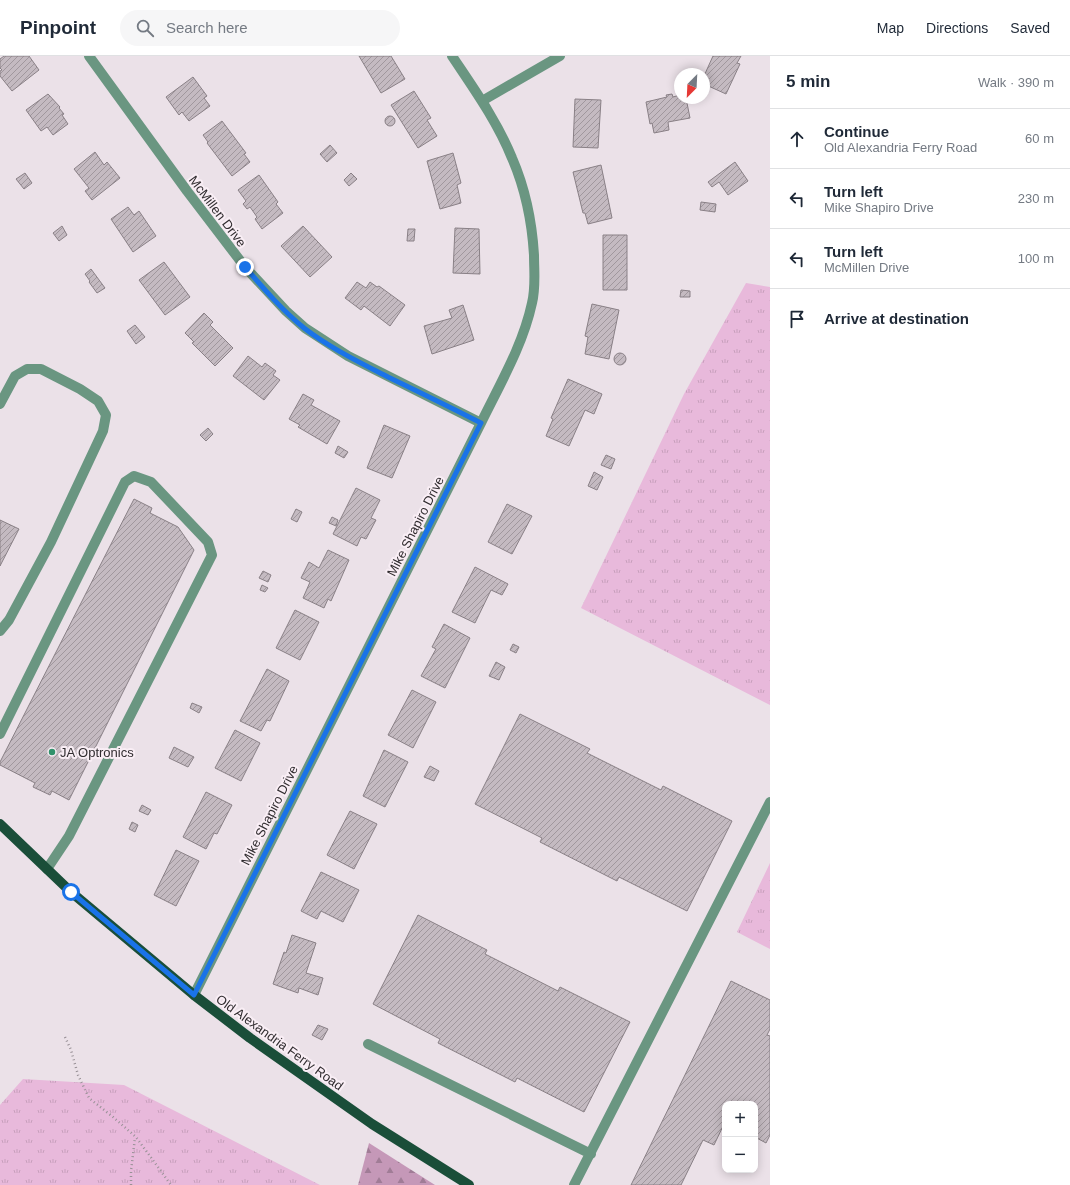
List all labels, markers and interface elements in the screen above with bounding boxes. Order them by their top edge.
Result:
search box [120,10,400,46]
text: Pinpoint [20,17,96,38]
icon: search [134,17,156,39]
text: Search here [166,19,248,36]
text: Map [877,20,904,36]
text: Directions [926,20,988,36]
text: Saved [1010,20,1050,36]
north arrow [674,68,710,104]
text: 5 min [786,72,830,91]
text: Walk · 390 m [978,75,1054,90]
text: Continue [824,123,889,140]
icon: ahead [786,128,808,150]
text: 60 m [1025,131,1054,146]
text: Old Alexandria Ferry Road [824,140,977,155]
street label: McMillen Drive [186,173,249,250]
text: Turn left [824,183,883,200]
icon: left [786,188,808,210]
text: 230 m [1018,191,1054,206]
text: Mike Shapiro Drive [824,200,934,215]
text: Turn left [824,243,883,260]
icon: left [786,248,808,270]
text: 100 m [1018,251,1054,266]
route end [236,258,254,276]
text: McMillen Drive [824,260,909,275]
icon: arrive [786,308,808,330]
text: Arrive at destination [824,310,969,327]
street label: Mike Shapiro Drive [384,474,447,579]
place label: JA Optronics [60,745,134,760]
marker: JA Optronics [47,747,57,757]
street label: Mike Shapiro Drive [238,763,301,868]
route start [62,883,80,901]
street label: Old Alexandria Ferry Road [213,991,346,1093]
map controls [722,1101,758,1173]
button: + [722,1101,758,1137]
button: − [722,1137,758,1173]

